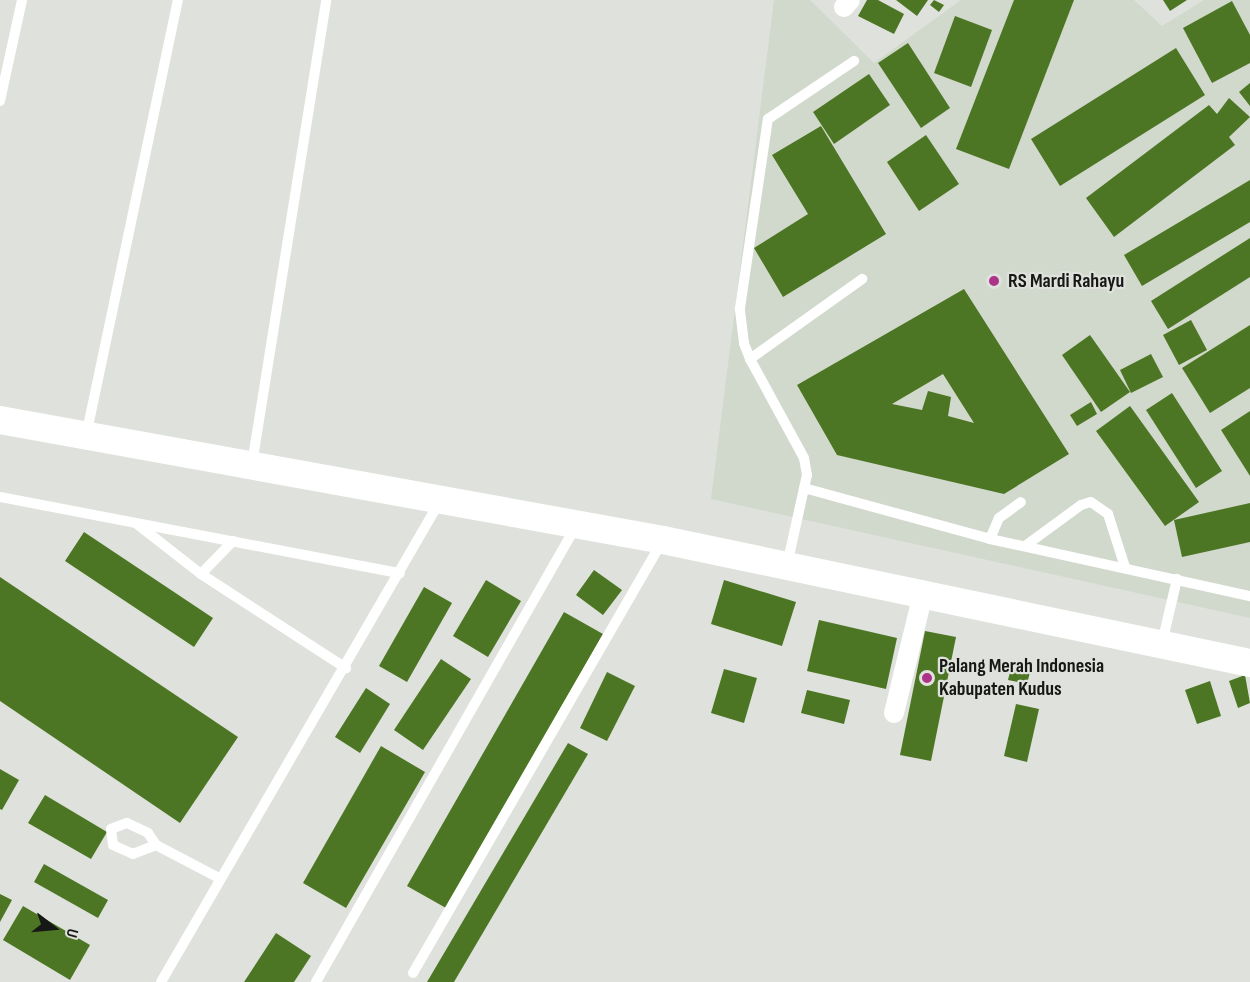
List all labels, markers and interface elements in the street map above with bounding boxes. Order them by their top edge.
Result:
place label: RS Mardi Rahayu [1008,269,1124,293]
marker: RS Mardi Rahayu [985,272,1003,290]
place label: Palang Merah Indonesia Kabupaten Kudus [939,654,1104,701]
marker: Palang Merah Indonesia Kabupaten Kudus [920,671,934,685]
north arrow [24,898,84,958]
text: U [62,926,82,940]

